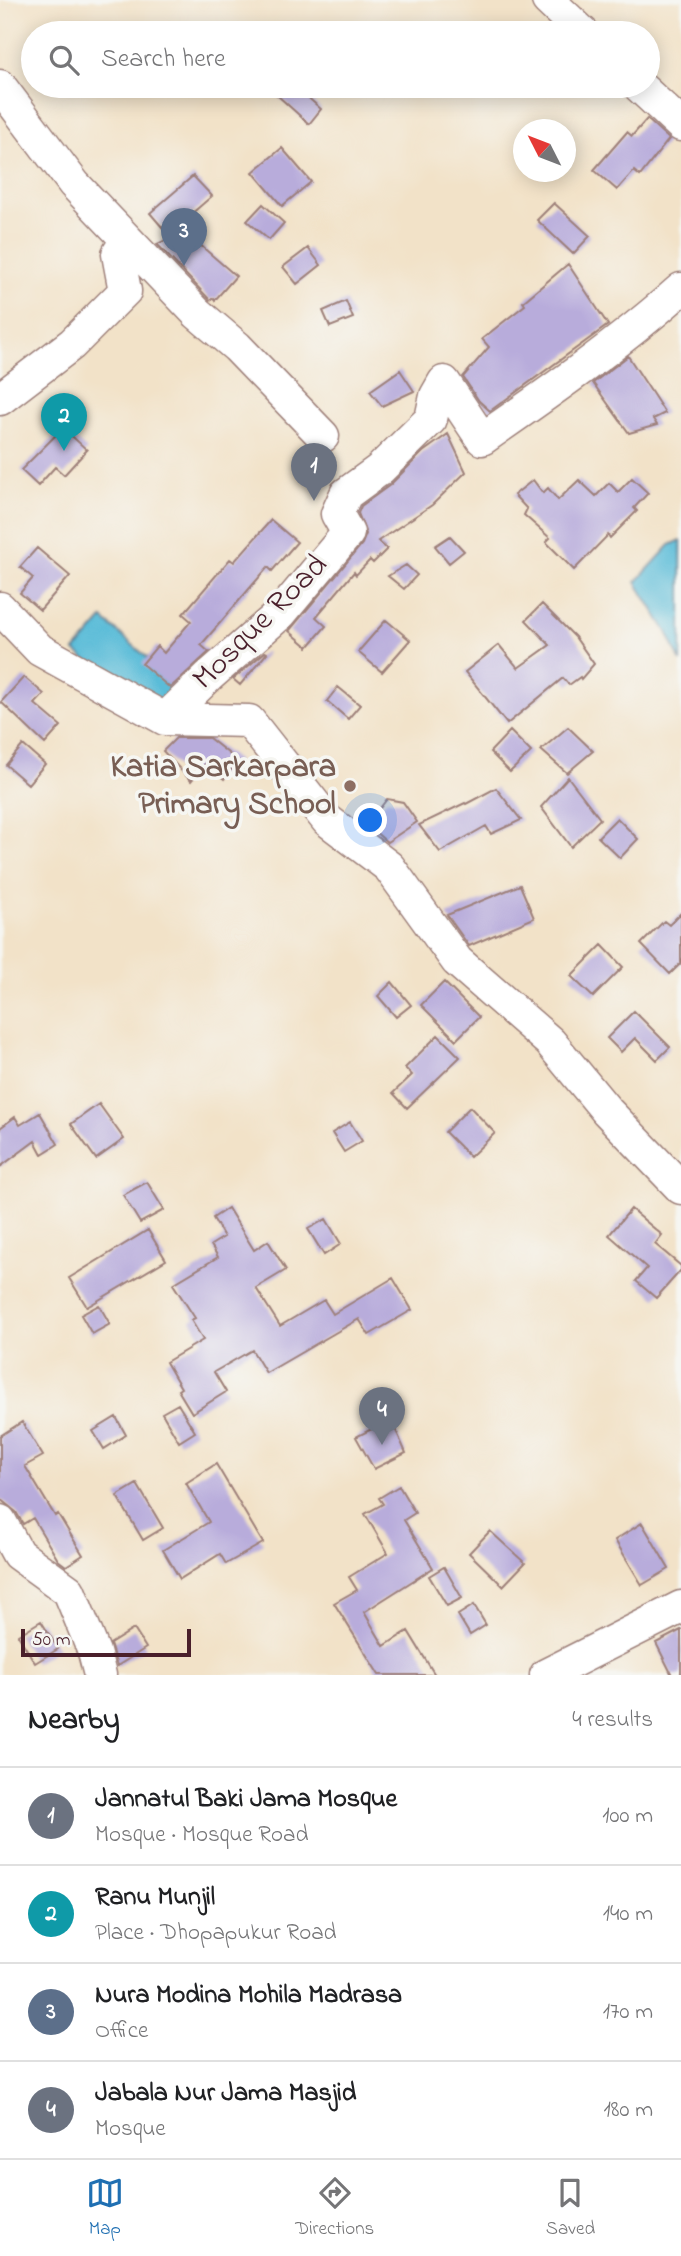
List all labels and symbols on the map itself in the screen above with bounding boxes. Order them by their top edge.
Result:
north arrow [513,119,576,182]
pin: 3 [161,208,207,266]
pin: 2 [41,393,87,451]
pin: 1 [291,443,337,501]
street label: Mosque Road [182,544,340,702]
place label: Katia Sarkarpara Primary School [111,745,336,830]
marker: Katia Sarkarpara Primary School [342,778,358,794]
your location [353,803,387,837]
pin: 4 [359,1387,405,1445]
scale bar [21,1626,191,1658]

